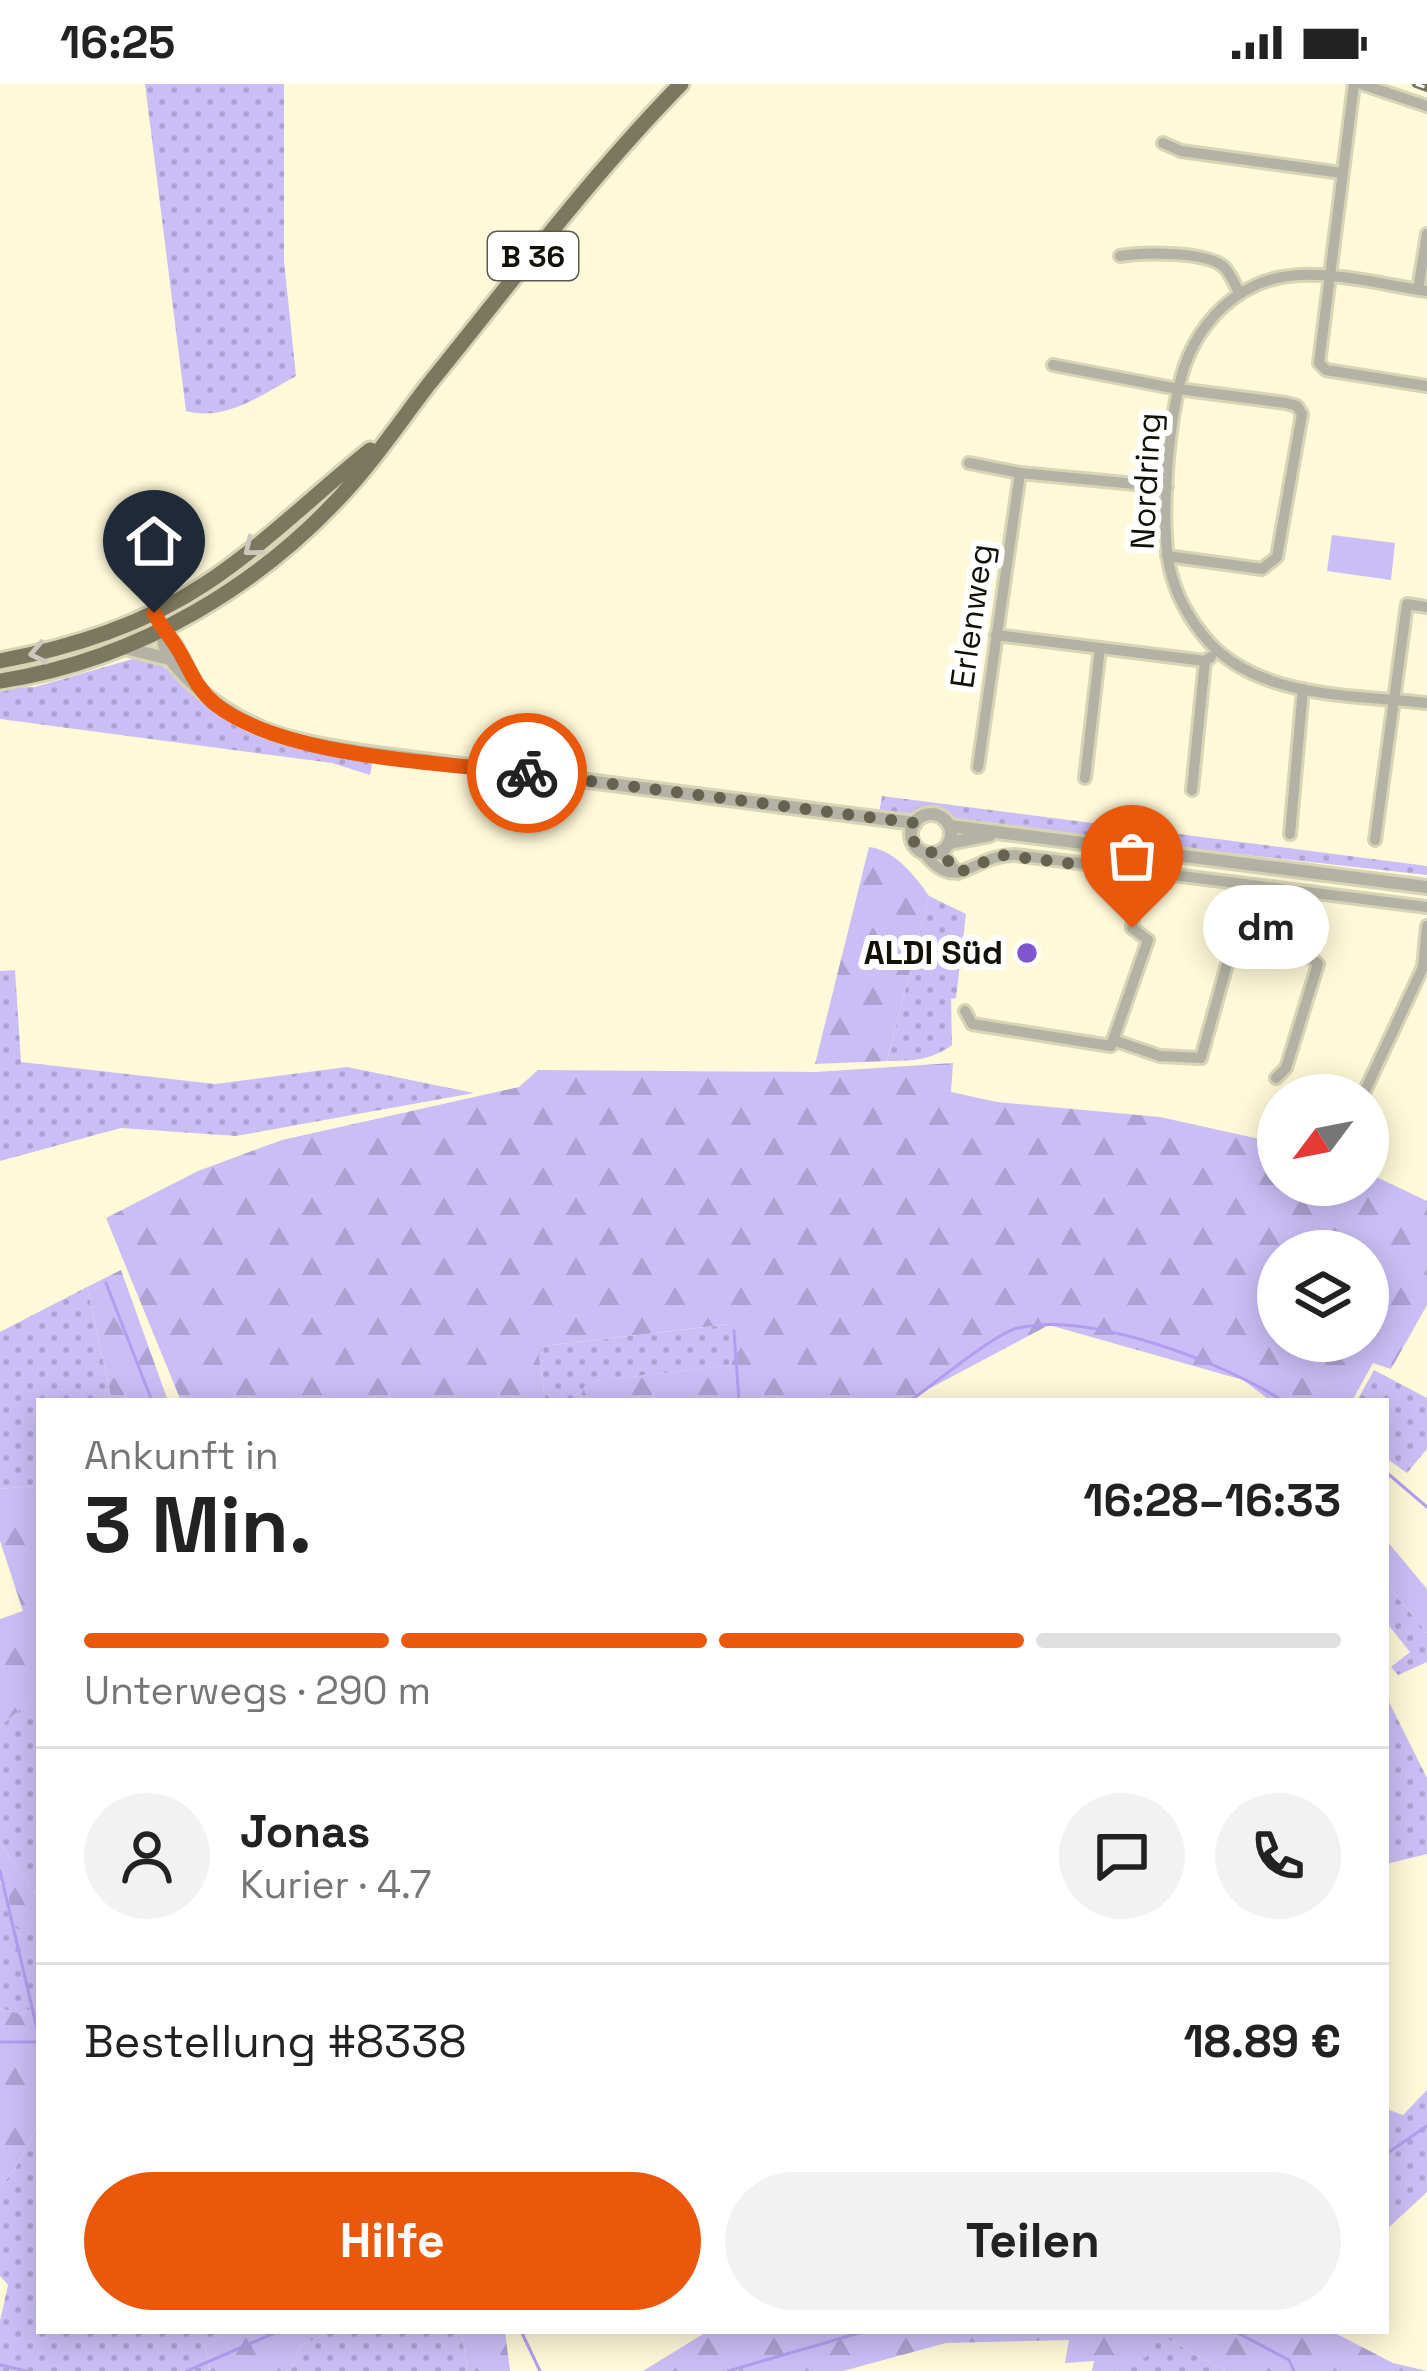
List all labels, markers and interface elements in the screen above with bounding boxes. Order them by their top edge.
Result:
text: 16:25 [60,14,175,71]
road number: B 36 [488,232,578,280]
street label: Nordring [1121,411,1171,551]
pin [103,490,205,613]
icon: home [121,508,187,574]
one-way arrow [244,534,266,555]
street label: Erlenweg [941,541,1003,691]
one-way arrow [29,640,49,665]
courier [467,713,587,833]
icon: bike [494,740,560,806]
pin [1081,805,1183,928]
icon: bag [1099,823,1165,889]
callout: dm [1204,886,1330,970]
text: dm [1237,902,1295,951]
place label: ALDI Süd [864,932,1003,974]
marker: ALDI Süd [1014,940,1040,966]
north arrow [1257,1074,1389,1206]
map controls [1257,1074,1389,1362]
button: layers [1257,1230,1389,1362]
text: Ankunft in [84,1431,279,1480]
text: 16:28–16:33 [1083,1472,1341,1529]
text: 3 Min. [84,1475,312,1575]
text: Unterwegs · 290 m [84,1666,431,1715]
button: person [84,1793,210,1919]
button: chat [1059,1793,1185,1919]
button: phone [1215,1793,1341,1919]
text: Jonas [240,1803,370,1860]
text: Kurier · 4.7 [240,1860,432,1909]
text: Bestellung #8338 [84,2013,466,2070]
text: 18.89 € [1183,2013,1341,2070]
button: Hilfe [84,2172,701,2310]
button: Teilen [725,2172,1341,2310]

